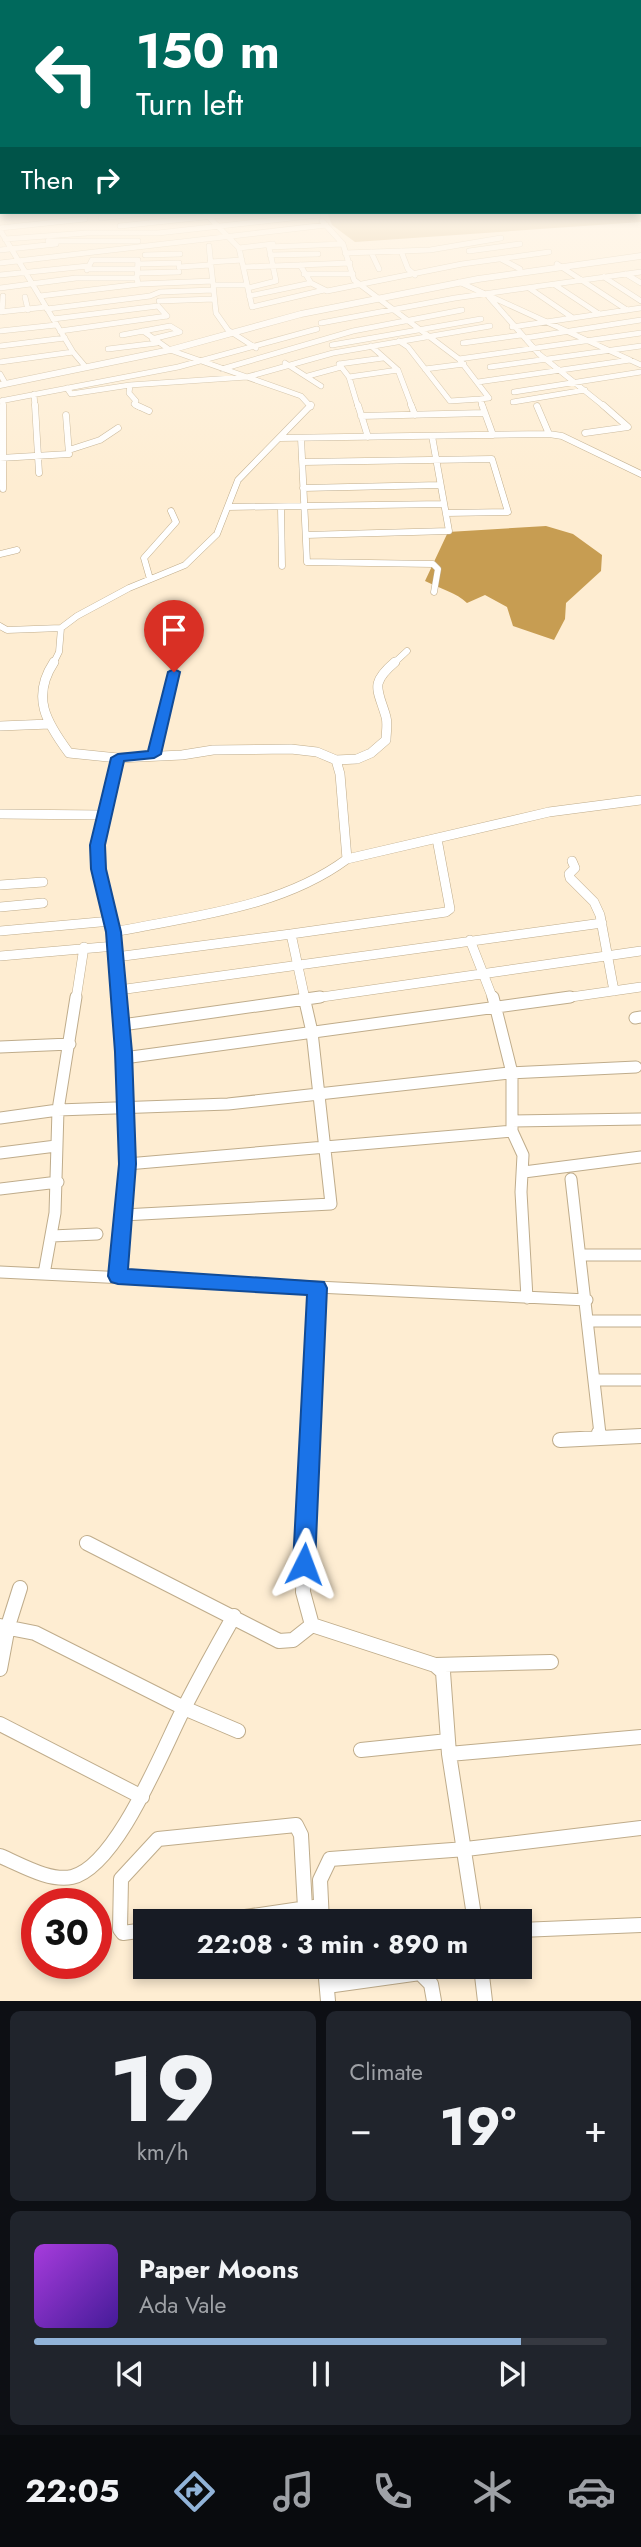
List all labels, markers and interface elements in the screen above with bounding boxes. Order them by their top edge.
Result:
text: 150 m [136,16,280,86]
icon: left [21,28,112,119]
text: Turn left [136,81,243,127]
text: Then [21,161,74,199]
icon: right [88,161,126,199]
pin [144,600,204,672]
icon: arrive [155,611,193,649]
position arrow [267,1527,341,1601]
speed limit sign: 30 [21,1888,112,1979]
text: 22:08 · 3 min · 890 m [197,1925,468,1963]
text: 19 [109,2024,216,2155]
text: Climate [350,2055,423,2089]
text: 19° [439,2089,516,2165]
text: − [350,2101,372,2156]
text: + [584,2101,607,2156]
text: km/h [137,2135,189,2169]
text: Paper Moons [139,2250,299,2288]
text: Ada Vale [139,2288,226,2322]
icon: previous [111,2355,149,2393]
icon: pause [302,2355,340,2393]
icon: next [493,2355,531,2393]
icon: directions [170,2467,219,2516]
icon: music [269,2467,318,2516]
icon: phone [368,2467,417,2516]
icon: climate [468,2467,517,2516]
icon: car [567,2467,616,2516]
text: 22:05 [25,2468,119,2514]

